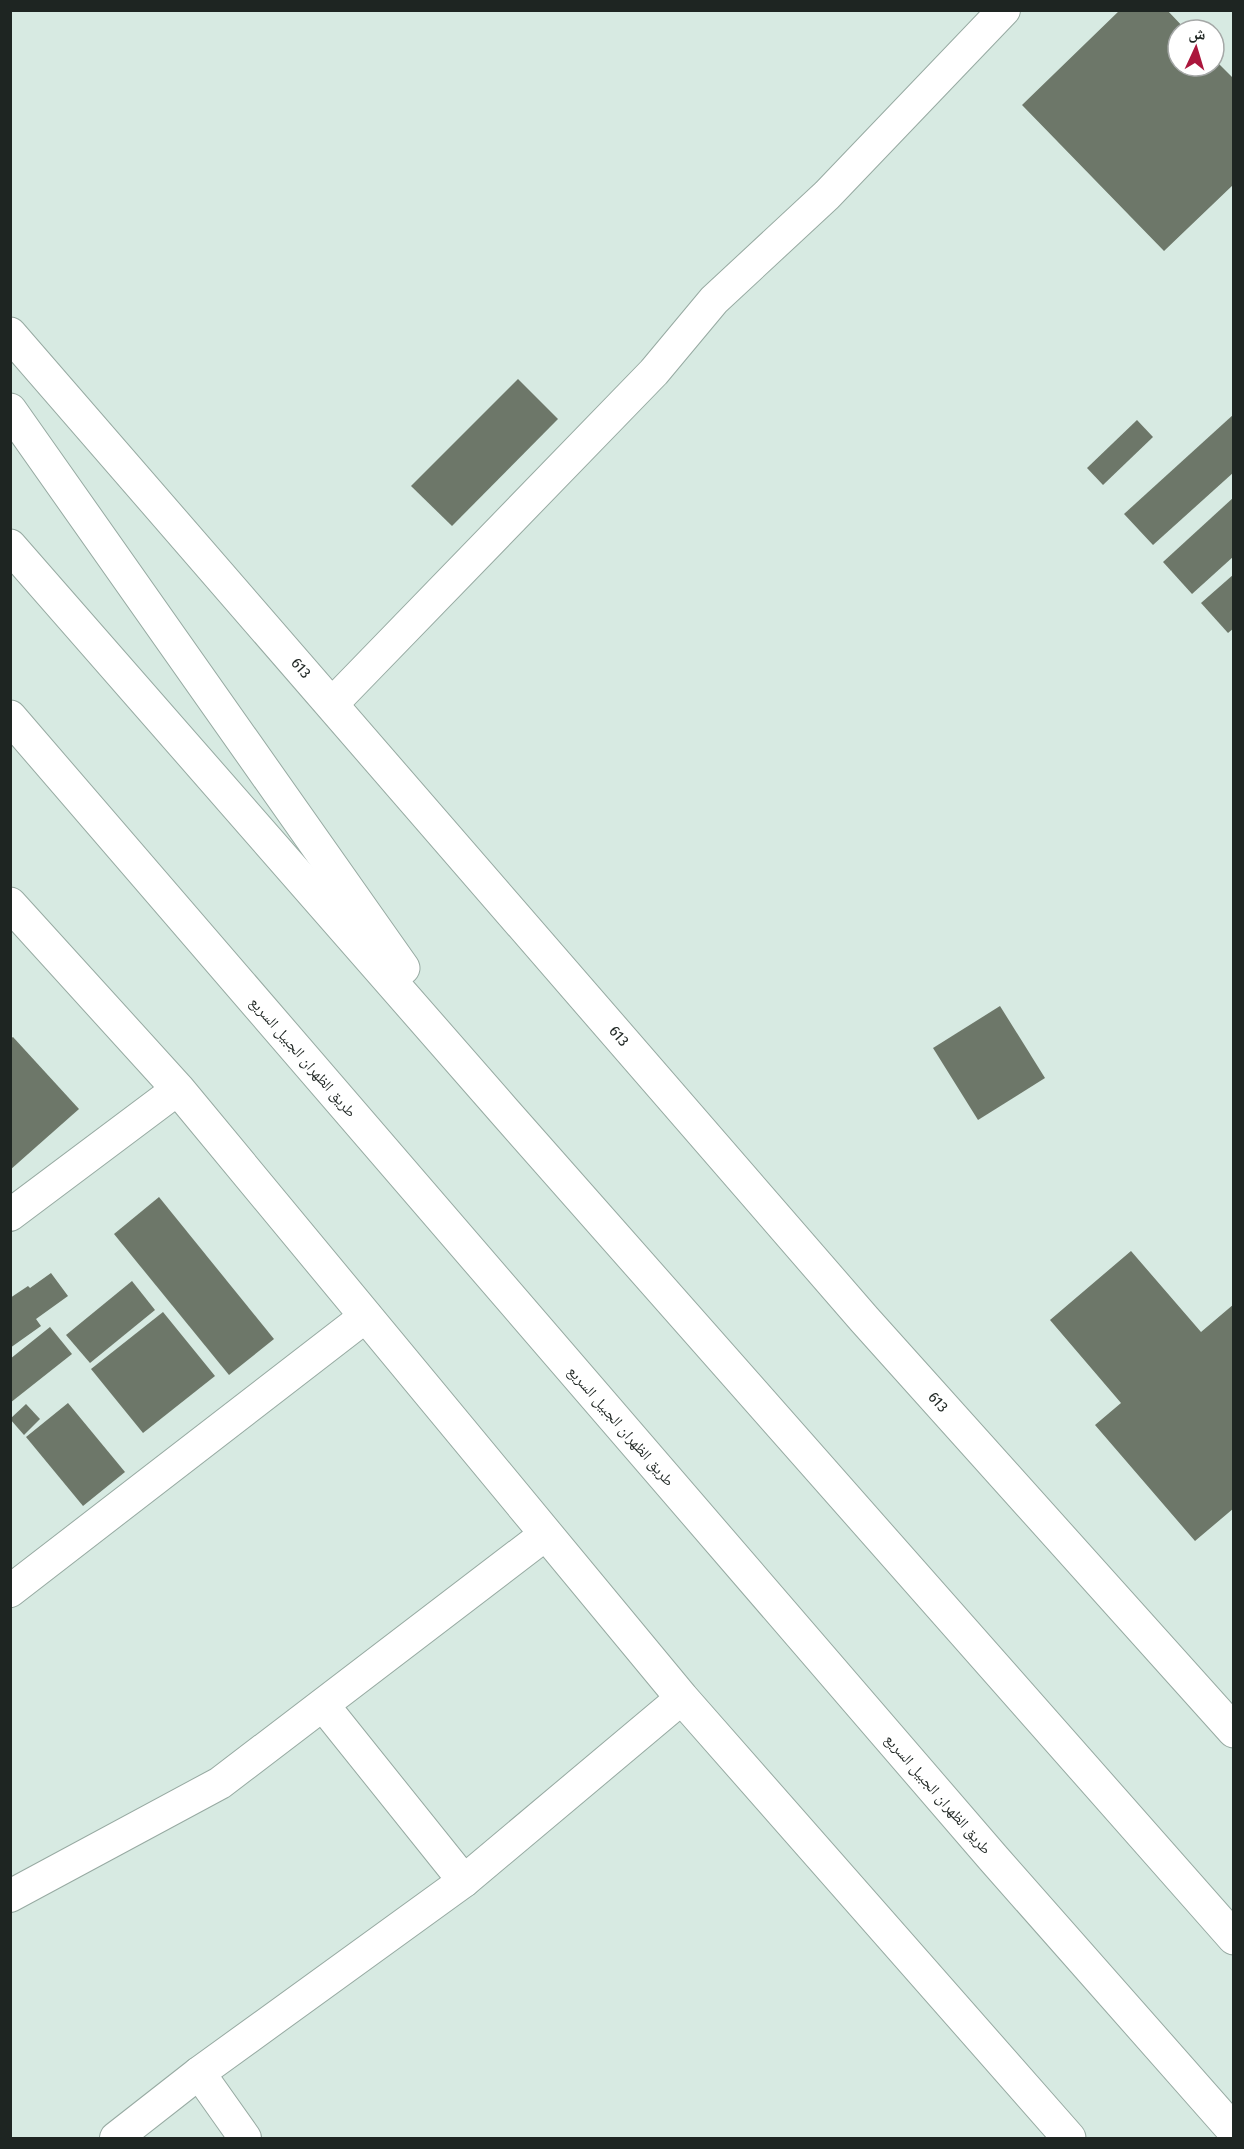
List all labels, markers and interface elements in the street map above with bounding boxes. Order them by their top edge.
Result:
north arrow [1166,18,1226,78]
text: ش [1188,23,1206,44]
street label: 613 [287,654,315,682]
street label: طريق الظهران الجبيل السريع [245,993,360,1122]
street label: 613 [605,1022,633,1050]
street label: طريق الظهران الجبيل السريع [563,1362,678,1491]
street label: 613 [924,1388,952,1416]
street label: طريق الظهران الجبيل السريع [880,1730,995,1859]

